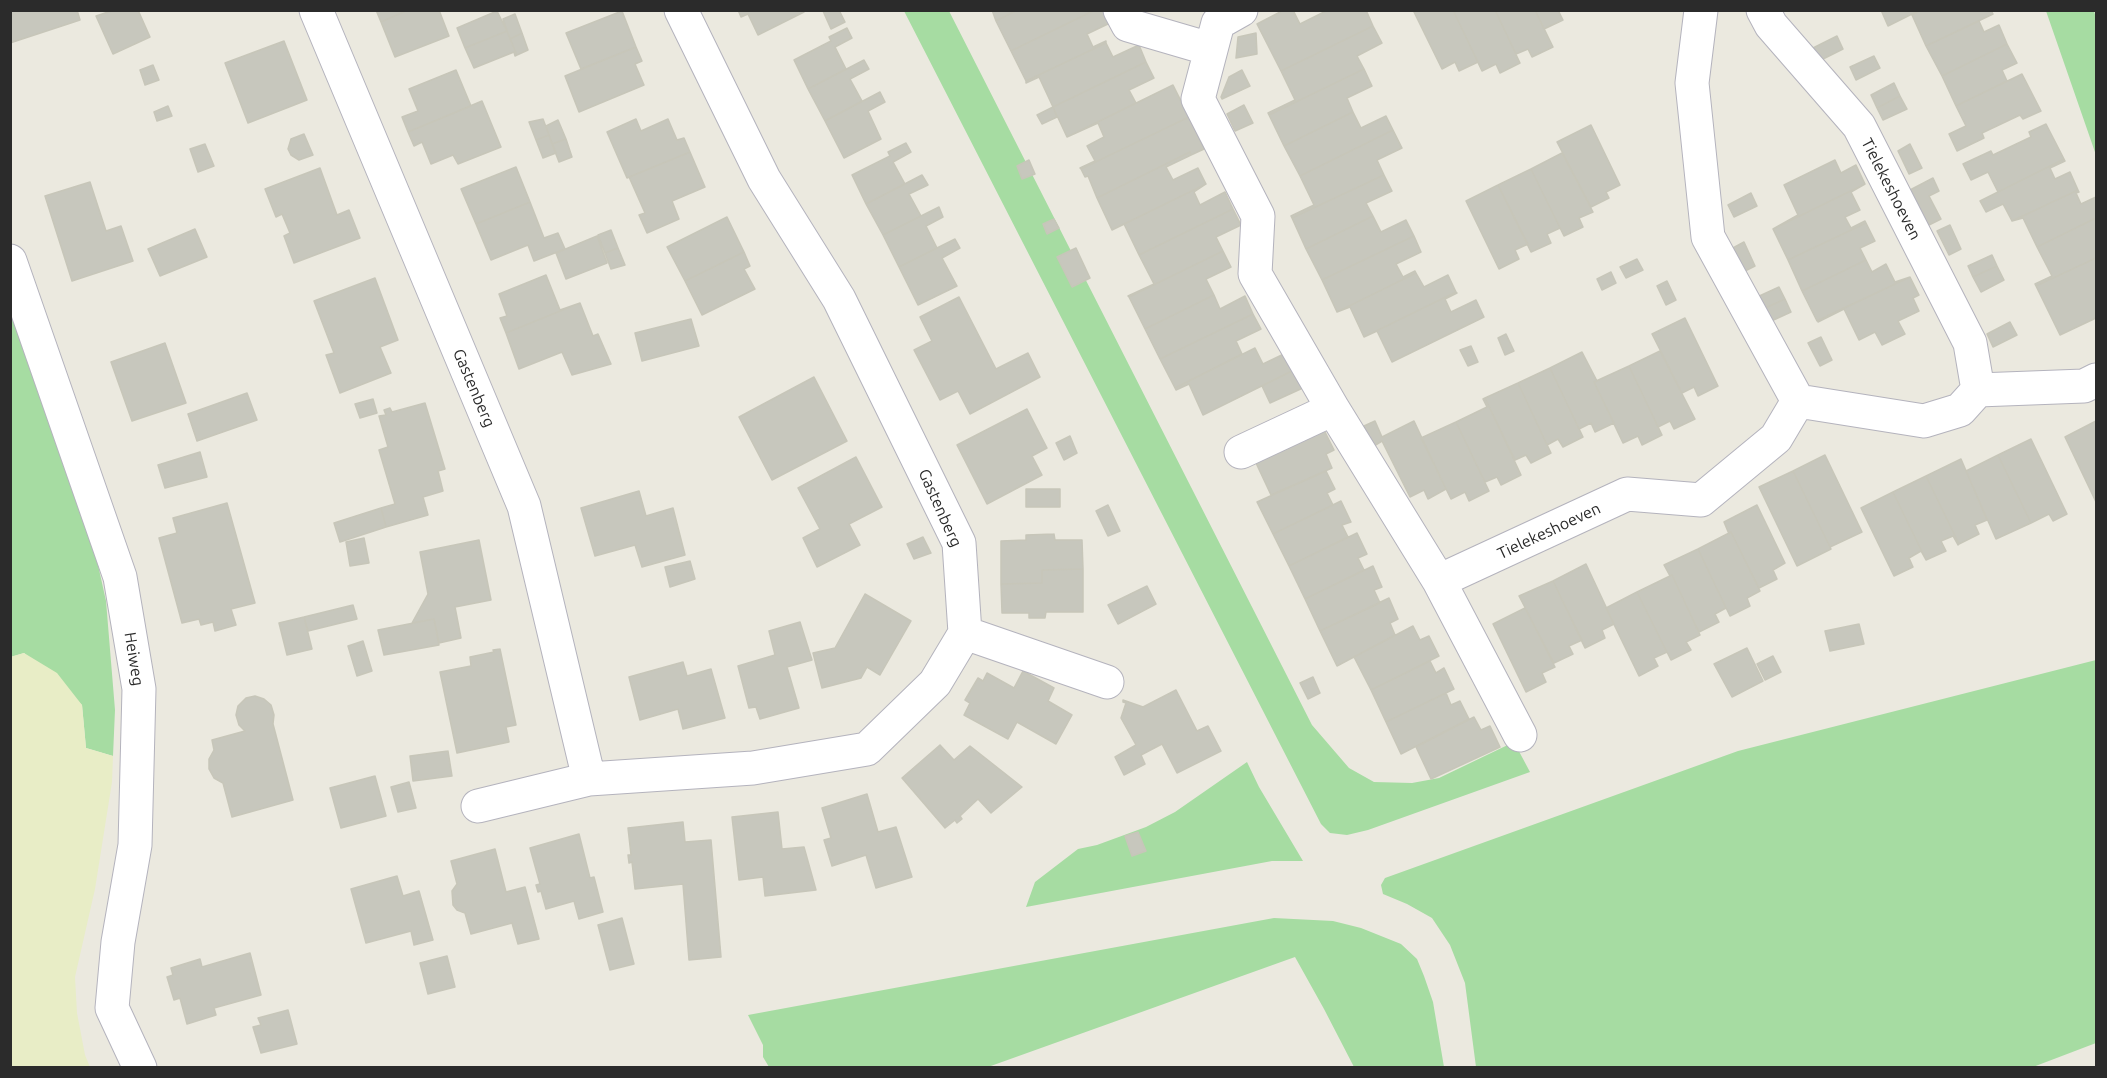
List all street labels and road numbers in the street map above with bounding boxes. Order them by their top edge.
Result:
street label: Tielekeshoeven [1857,135,1925,243]
street label: Gastenberg [449,346,499,430]
street label: Gastenberg [914,466,966,550]
street label: Tielekeshoeven [1494,499,1604,563]
street label: Heiweg [120,631,148,687]

